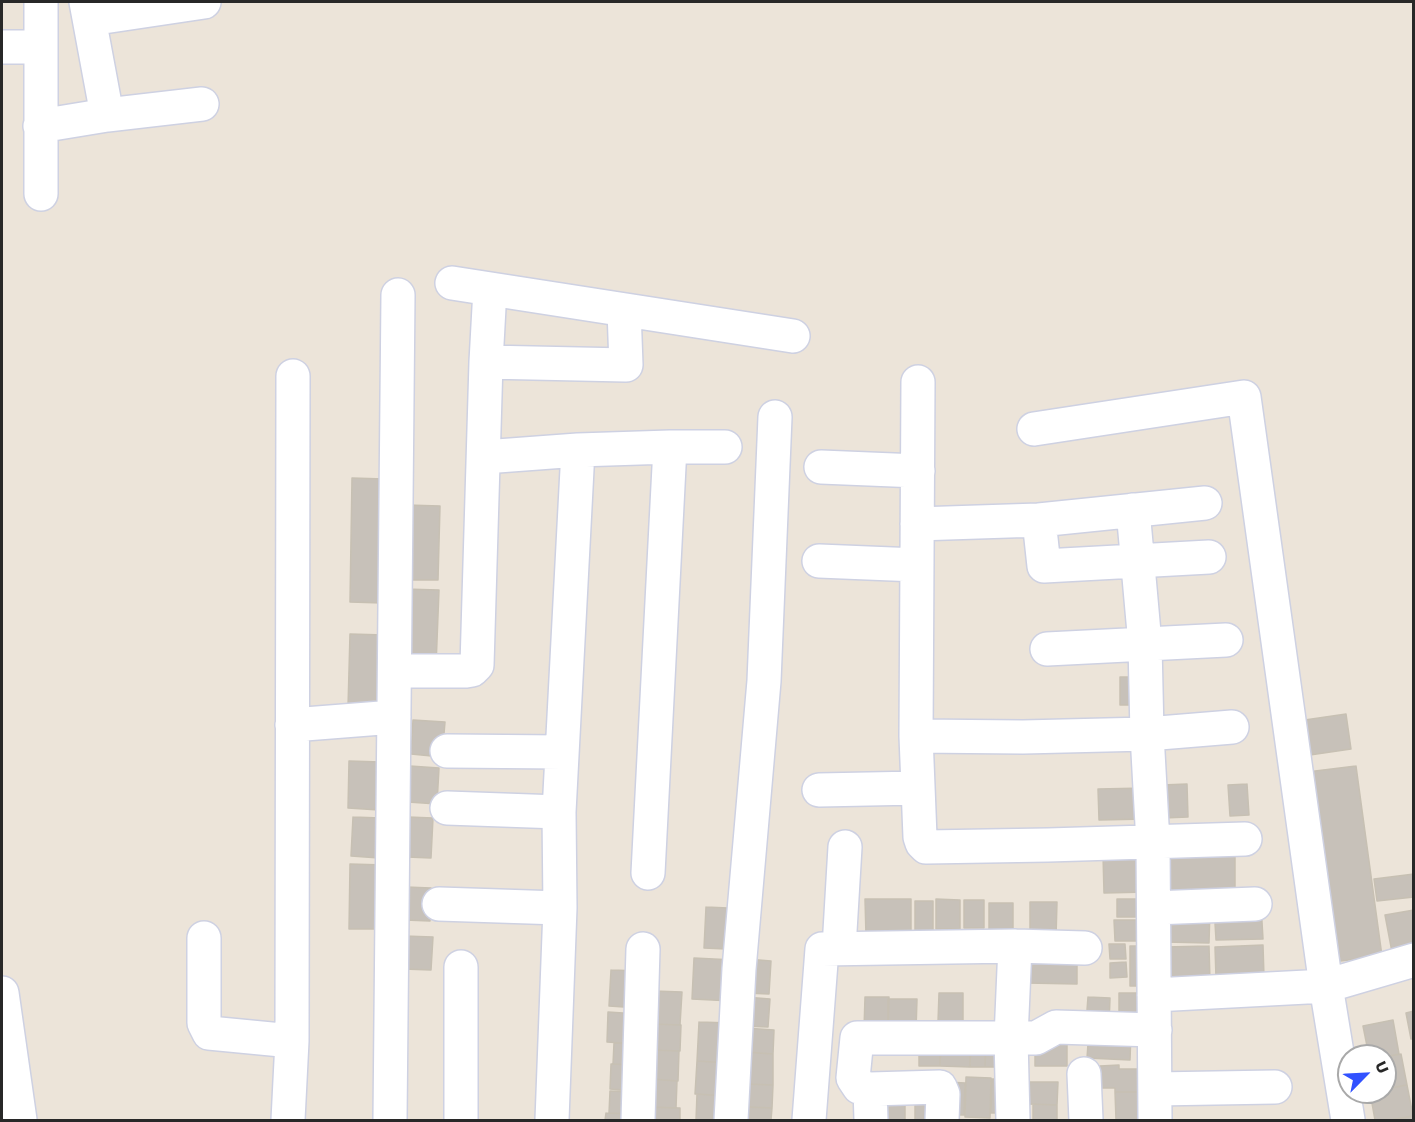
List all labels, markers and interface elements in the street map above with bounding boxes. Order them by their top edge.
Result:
north arrow [1337,1044,1397,1104]
text: U [1371,1058,1393,1076]

